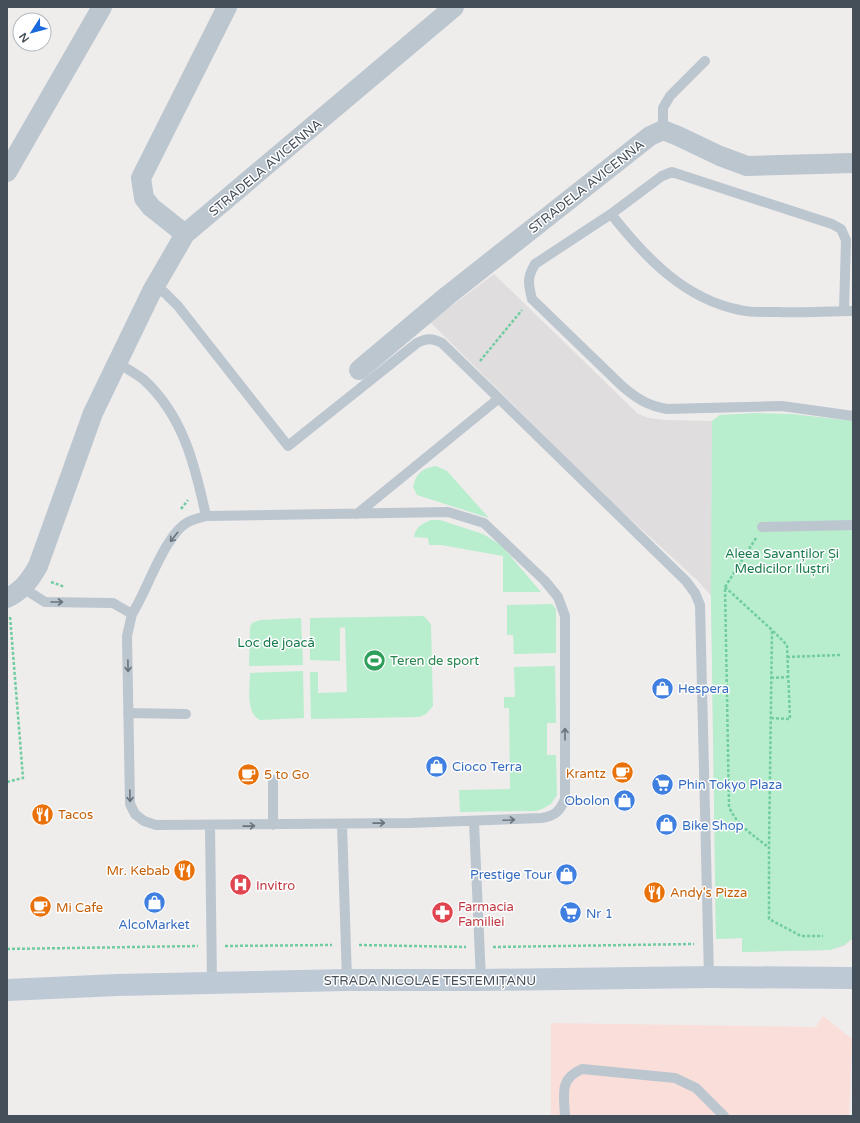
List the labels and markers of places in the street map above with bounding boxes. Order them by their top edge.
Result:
sports icon: Teren de sport [361,647,387,673]
place label: Teren de sport [390,653,479,669]
shop icon: Hespera [649,675,675,701]
place label: Hespera [678,681,729,697]
shop icon: Cioco Terra [423,753,449,779]
place label: Cioco Terra [452,759,522,775]
cafe icon: Krantz [609,760,635,786]
cafe icon: 5 to Go [235,761,261,787]
place label: Krantz [566,766,606,782]
place label: 5 to Go [264,767,310,783]
supermarket icon: Phin Tokyo Plaza [650,771,676,797]
place label: Phin Tokyo Plaza [678,777,782,793]
shop icon: Obolon [612,787,638,813]
place label: Obolon [564,793,610,809]
restaurant icon: Tacos [29,801,55,827]
place label: Tacos [58,807,93,823]
shop icon: Bike Shop [654,812,680,838]
place label: Bike Shop [682,818,744,834]
restaurant icon: Mr. Kebab [172,857,198,883]
shop icon: Prestige Tour [554,861,580,887]
place label: Mr. Kebab [106,863,170,879]
place label: Prestige Tour [470,867,552,883]
hospital icon: Invitro [227,872,253,898]
place label: Invitro [256,878,295,894]
restaurant icon: Andy's Pizza [641,879,667,905]
place label: Andy's Pizza [670,885,747,901]
shop icon: AlcoMarket [141,889,167,915]
cafe icon: Mi Cafe [27,894,53,920]
place label: Farmacia Familiei [458,899,514,930]
place label: Mi Cafe [56,900,103,916]
pharmacy icon: Farmacia Familiei [429,900,455,926]
supermarket icon: Nr 1 [558,900,584,926]
place label: Nr 1 [586,906,613,922]
place label: AlcoMarket [118,917,190,933]

